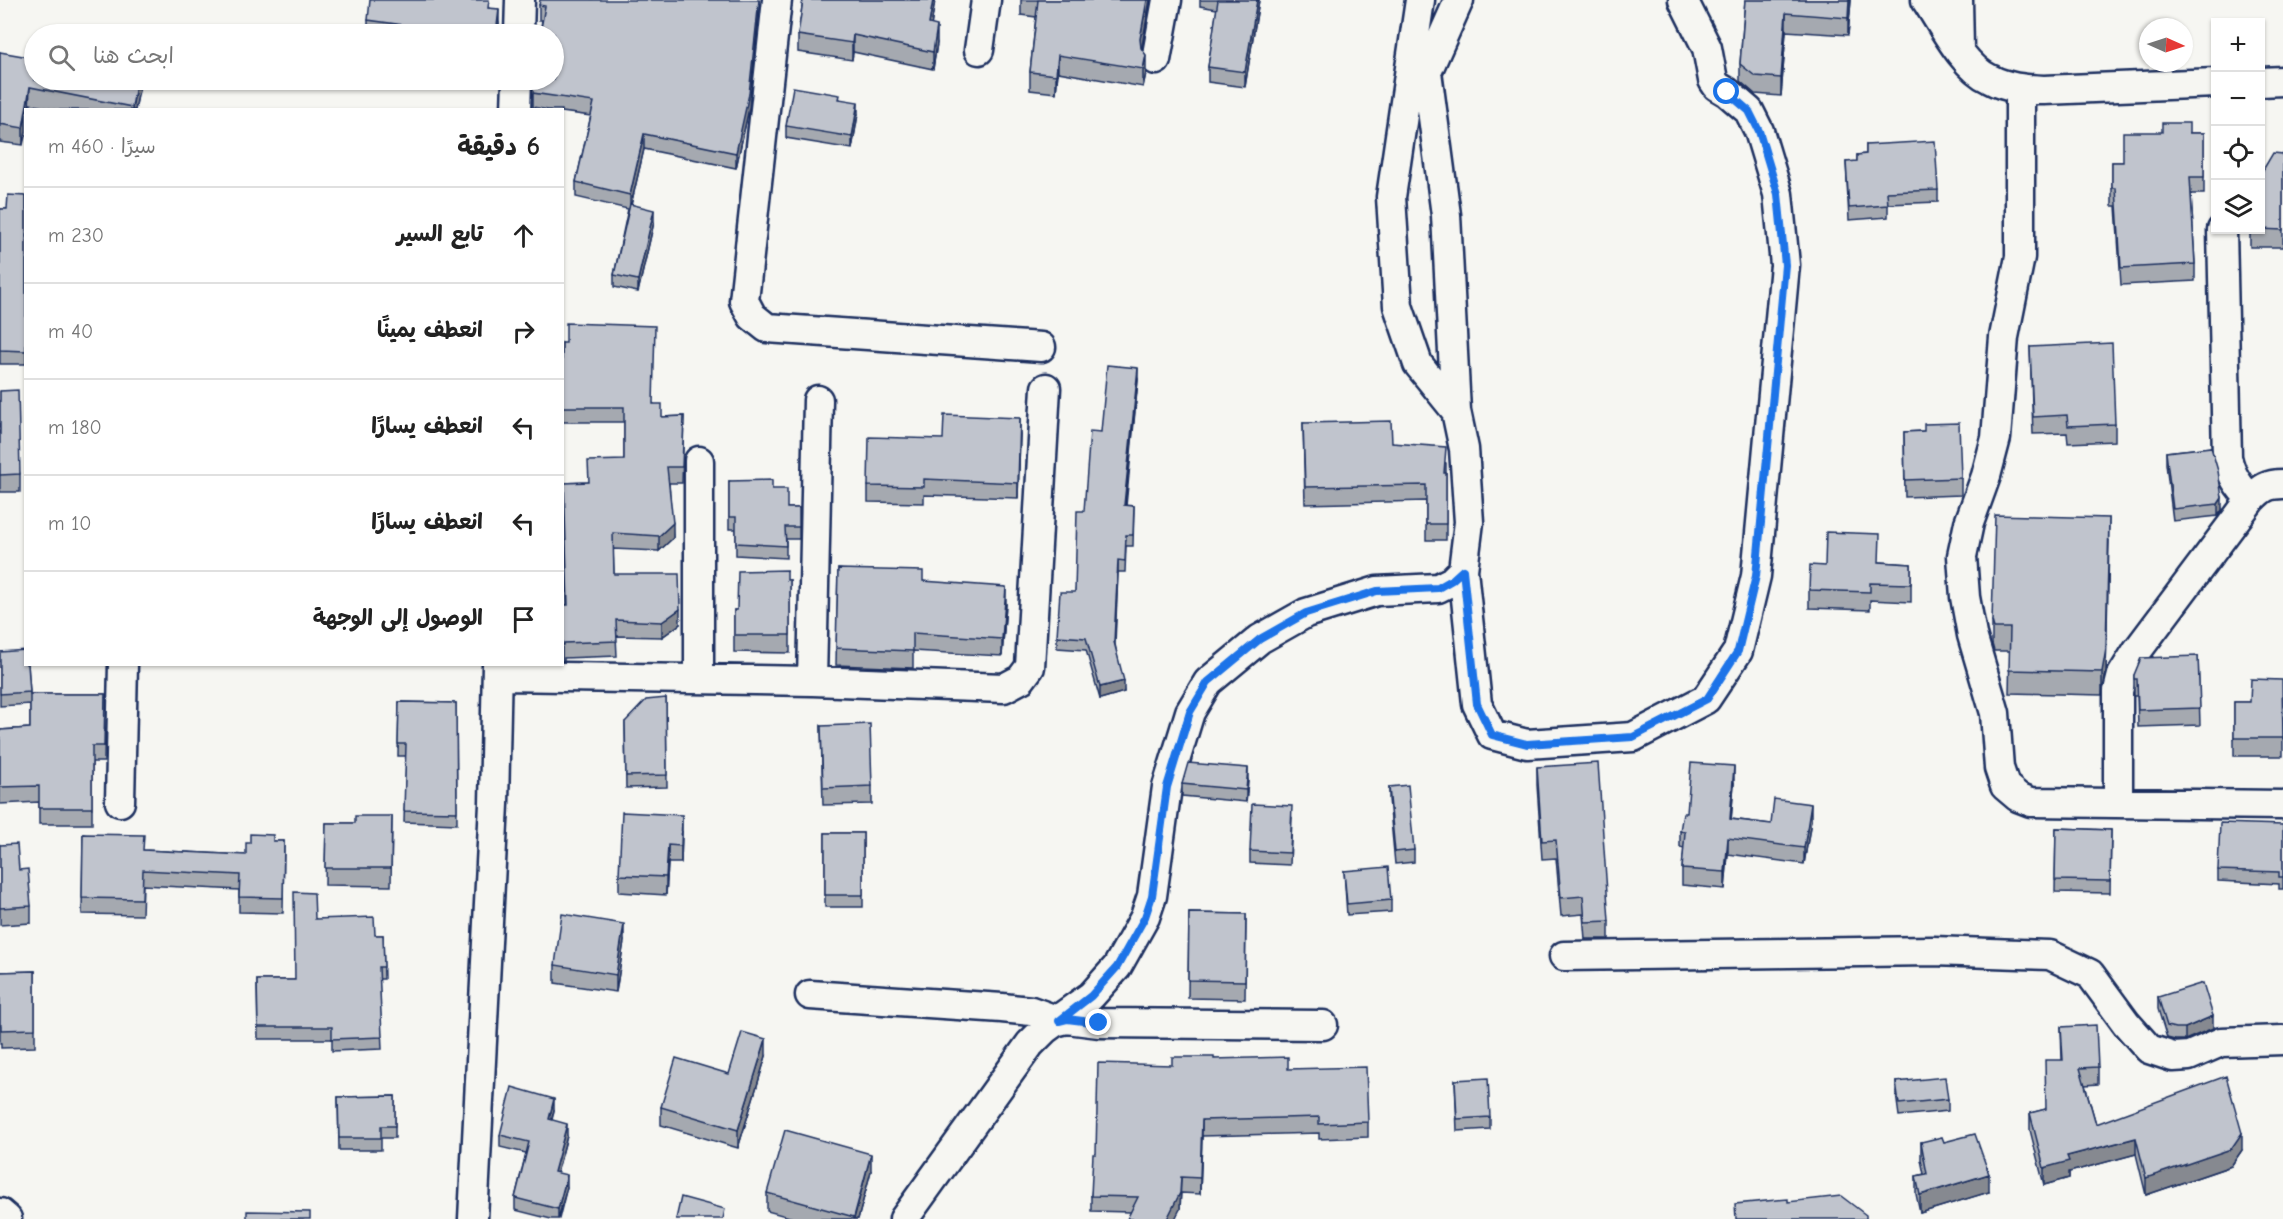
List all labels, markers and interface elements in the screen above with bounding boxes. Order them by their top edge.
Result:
north arrow [2139,18,2193,72]
map controls [2211,18,2265,234]
button: + [2211,18,2265,72]
search box [24,24,564,90]
icon: search [45,41,78,74]
text: ابحث هنا [93,43,174,69]
button: − [2211,72,2265,126]
route start [1713,78,1739,104]
button: locate [2211,126,2265,180]
text: 6 دقيقة [457,132,540,162]
text: سيرًا · 460 m [48,135,156,158]
button: layers [2211,180,2265,234]
icon: ahead [507,219,540,252]
text: تابع السير [397,221,483,247]
text: 230 m [48,224,104,247]
icon: right [507,315,540,348]
text: انعطف يمينًا [377,317,483,343]
text: 40 m [48,320,93,343]
icon: left [507,411,540,444]
text: انعطف يسارًا [371,413,483,439]
text: 180 m [48,416,102,439]
icon: left [507,507,540,540]
text: انعطف يسارًا [371,509,483,535]
text: 10 m [48,512,91,535]
icon: arrive [507,603,540,636]
text: الوصول إلى الوجهة [313,605,483,631]
route end [1085,1009,1111,1035]

